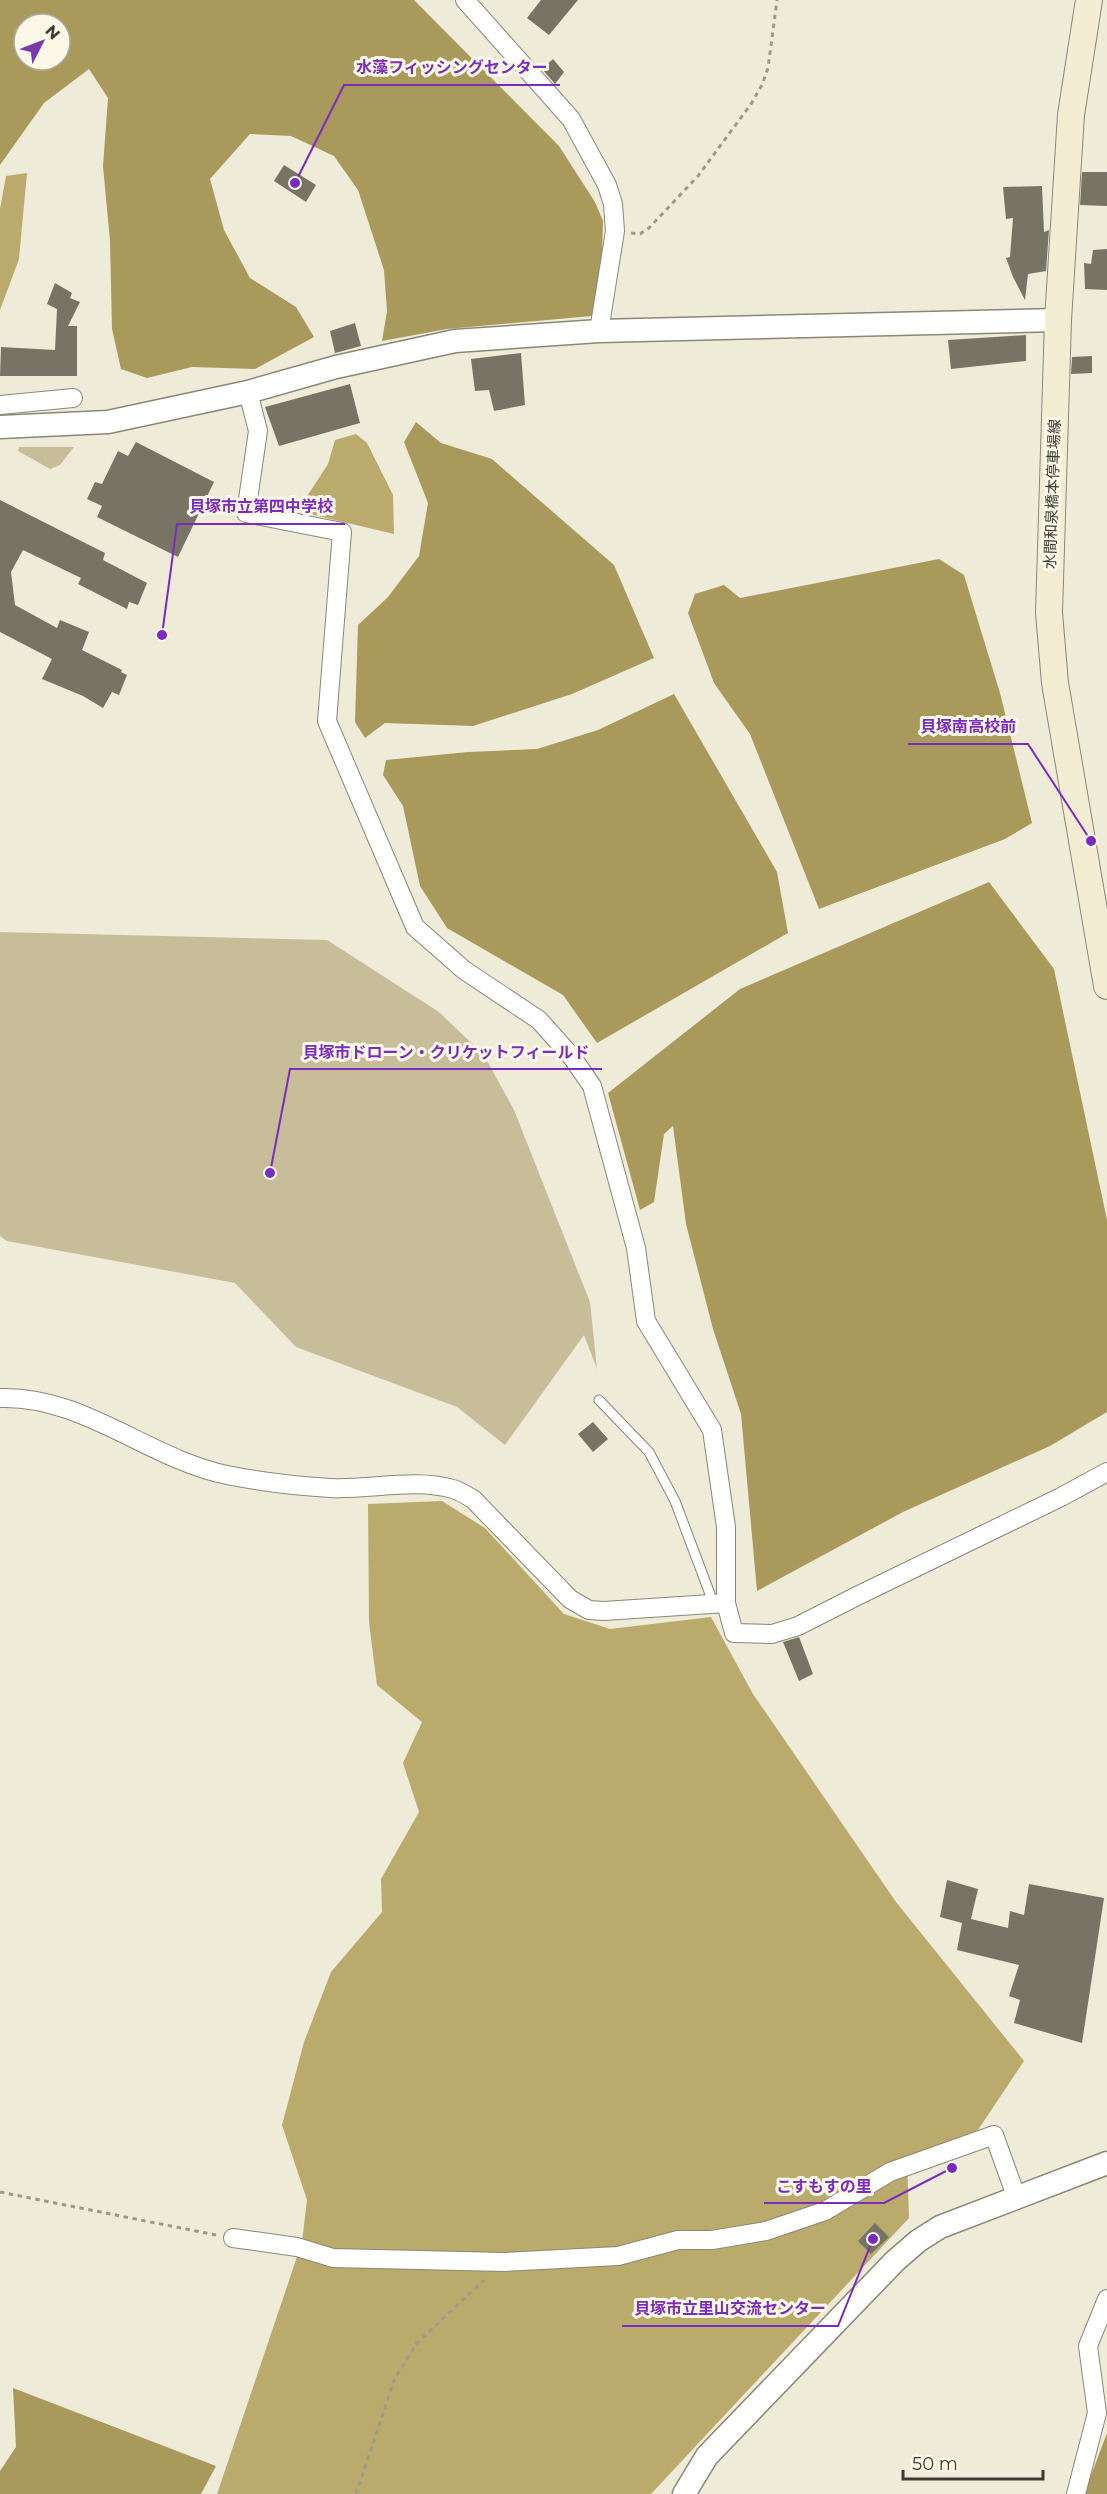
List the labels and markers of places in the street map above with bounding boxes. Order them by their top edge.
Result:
callout: 水藻フィッシングセンター [344,51,560,85]
callout: 貝塚市立第四中学校 [177,490,345,524]
callout: 貝塚南高校前 [908,710,1028,744]
callout: 貝塚市ドローン・クリケットフィールド [290,1035,602,1069]
callout: こすもすの里 [764,2169,884,2203]
callout: 貝塚市立里山交流センター [622,2292,838,2326]

